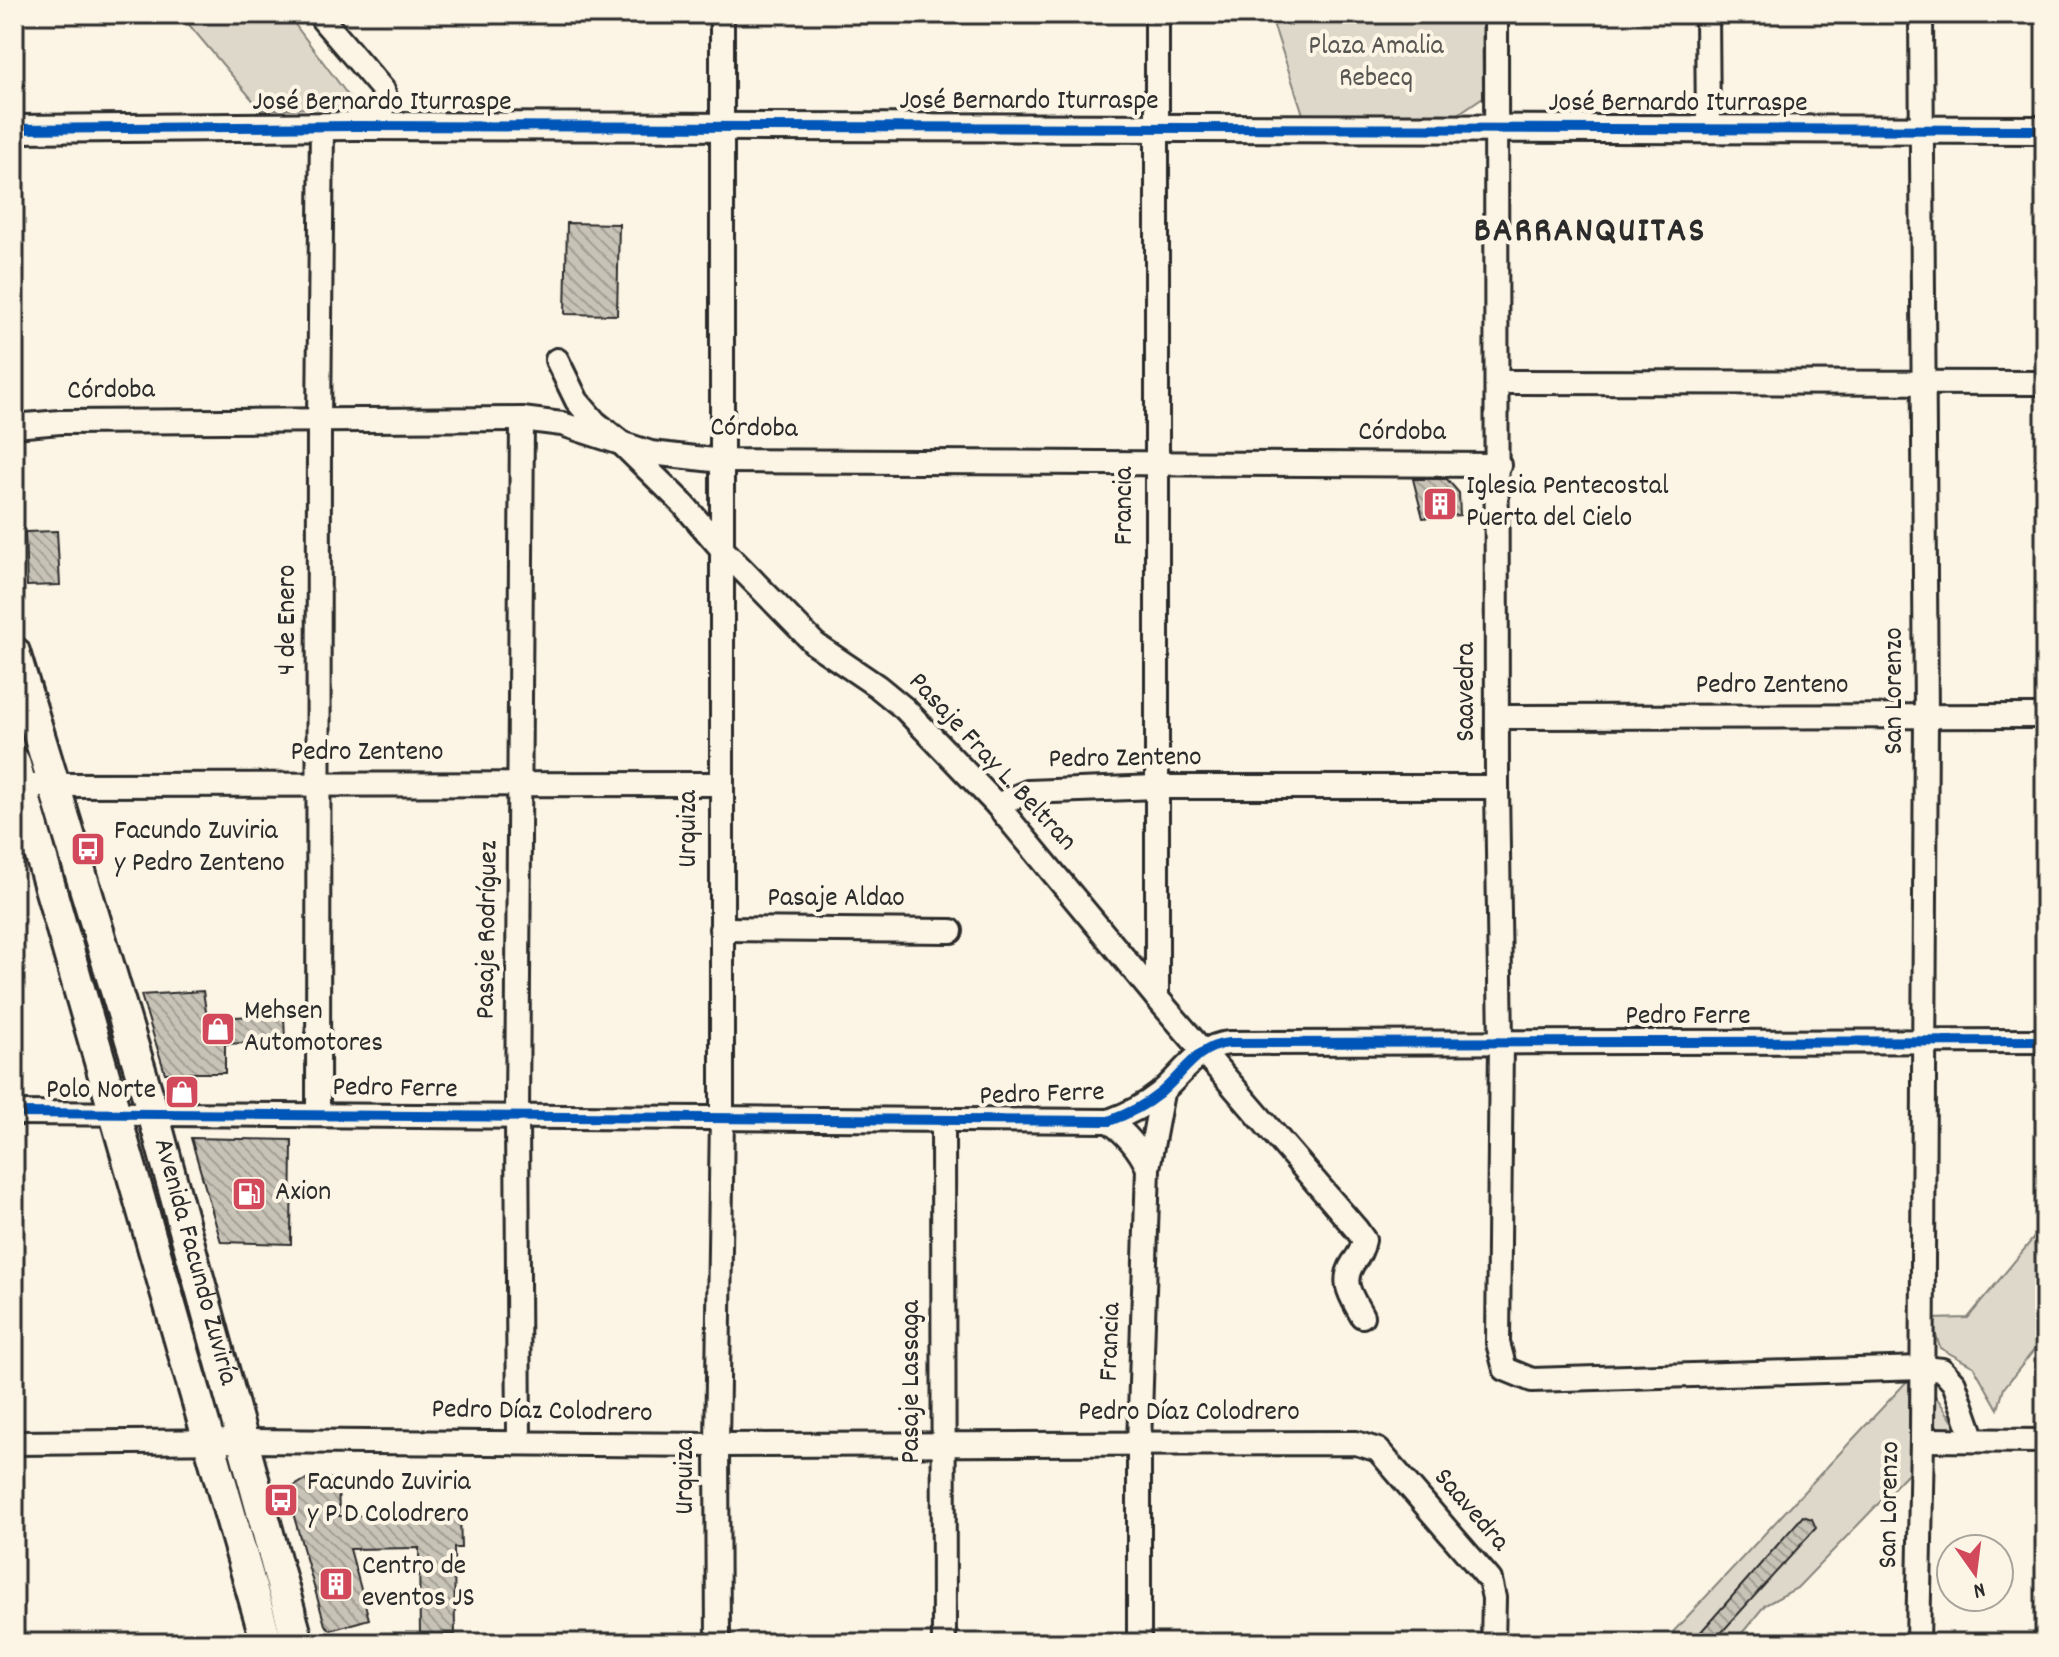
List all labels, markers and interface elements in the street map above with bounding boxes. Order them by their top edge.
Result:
park label: Plaza Amalia Rebecq [1308,28,1444,100]
street label: José Bernardo Iturraspe [899,83,1159,123]
street label: José Bernardo Iturraspe [252,84,512,124]
street label: José Bernardo Iturraspe [1548,85,1808,125]
district label: BARRANQUITAS [1474,207,1706,259]
street label: Córdoba [67,371,156,413]
street label: Córdoba [710,409,799,451]
street label: Córdoba [1358,414,1447,454]
street label: Francia [1106,466,1146,545]
place label: Iglesia Pentecostal Puerta del Cielo [1466,468,1669,540]
building icon: Iglesia Pentecostal Puerta del Cielo [1421,485,1459,523]
street label: 4 de Enero [269,565,309,675]
street label: San Lorenzo [1876,627,1916,755]
street label: Saavedra [1448,642,1488,742]
street label: Pasaje Fray L. Beltran [897,664,1085,862]
street label: Pedro Zenteno [1695,667,1849,707]
street label: Pedro Zenteno [290,734,444,774]
street label: Pedro Zenteno [1048,739,1202,781]
street label: Urquiza [670,789,710,868]
place label: Facundo Zuviria y Pedro Zenteno [114,813,285,885]
bus stop icon: Facundo Zuviria y Pedro Zenteno [69,830,107,868]
street label: Pasaje Rodríguez [467,840,511,1020]
street label: Pasaje Aldao [767,880,905,920]
place label: Mehsen Automotores [244,993,383,1065]
street label: Pedro Ferre [1625,998,1751,1038]
shop icon: Mehsen Automotores [199,1010,237,1048]
street label: Pedro Ferre [332,1069,458,1111]
place label: Polo Norte [46,1072,156,1112]
shop icon: Polo Norte [163,1073,201,1111]
street label: Pedro Ferre [979,1074,1105,1118]
street label: Avenida Facundo Zuviría [141,1134,247,1391]
place label: Axion [275,1174,331,1214]
fuel station icon: Axion [230,1175,268,1213]
street label: Pasaje Lassaga [893,1299,933,1464]
street label: Francia [1091,1301,1133,1382]
street label: Pedro Díaz Colodrero [431,1391,653,1435]
street label: Pedro Díaz Colodrero [1078,1394,1300,1434]
street label: Urquiza [667,1436,707,1515]
street label: San Lorenzo [1870,1441,1912,1569]
street label: Saavedra [1422,1460,1518,1562]
place label: Facundo Zuviria y P D Colodrero [307,1464,472,1536]
bus stop icon: Facundo Zuviria y P D Colodrero [262,1481,300,1519]
north arrow [1935,1533,2015,1613]
place label: Centro de eventos JS [362,1548,475,1620]
building icon: Centro de eventos JS [317,1565,355,1603]
text: N [1970,1573,1988,1605]

